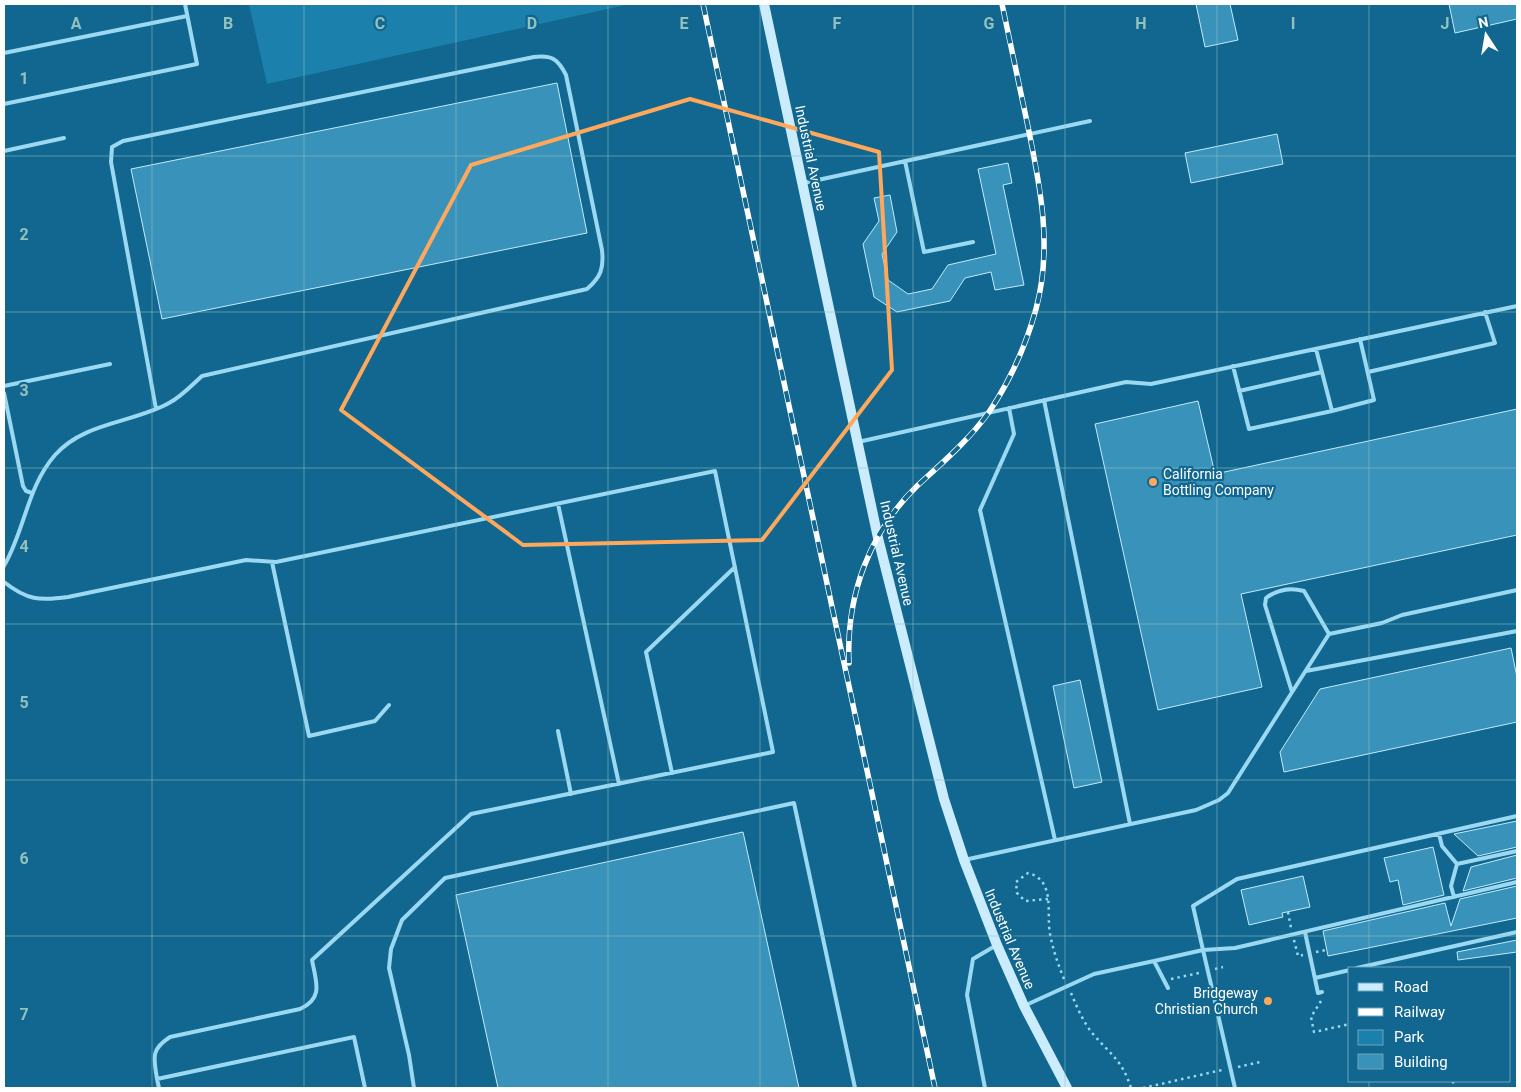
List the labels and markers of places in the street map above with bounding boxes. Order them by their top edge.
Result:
place label: California Bottling Company [1163,466,1274,498]
marker: California Bottling Company [1147,476,1159,488]
place label: Bridgeway Christian Church [1155,985,1258,1017]
marker: Bridgeway Christian Church [1262,995,1274,1007]

